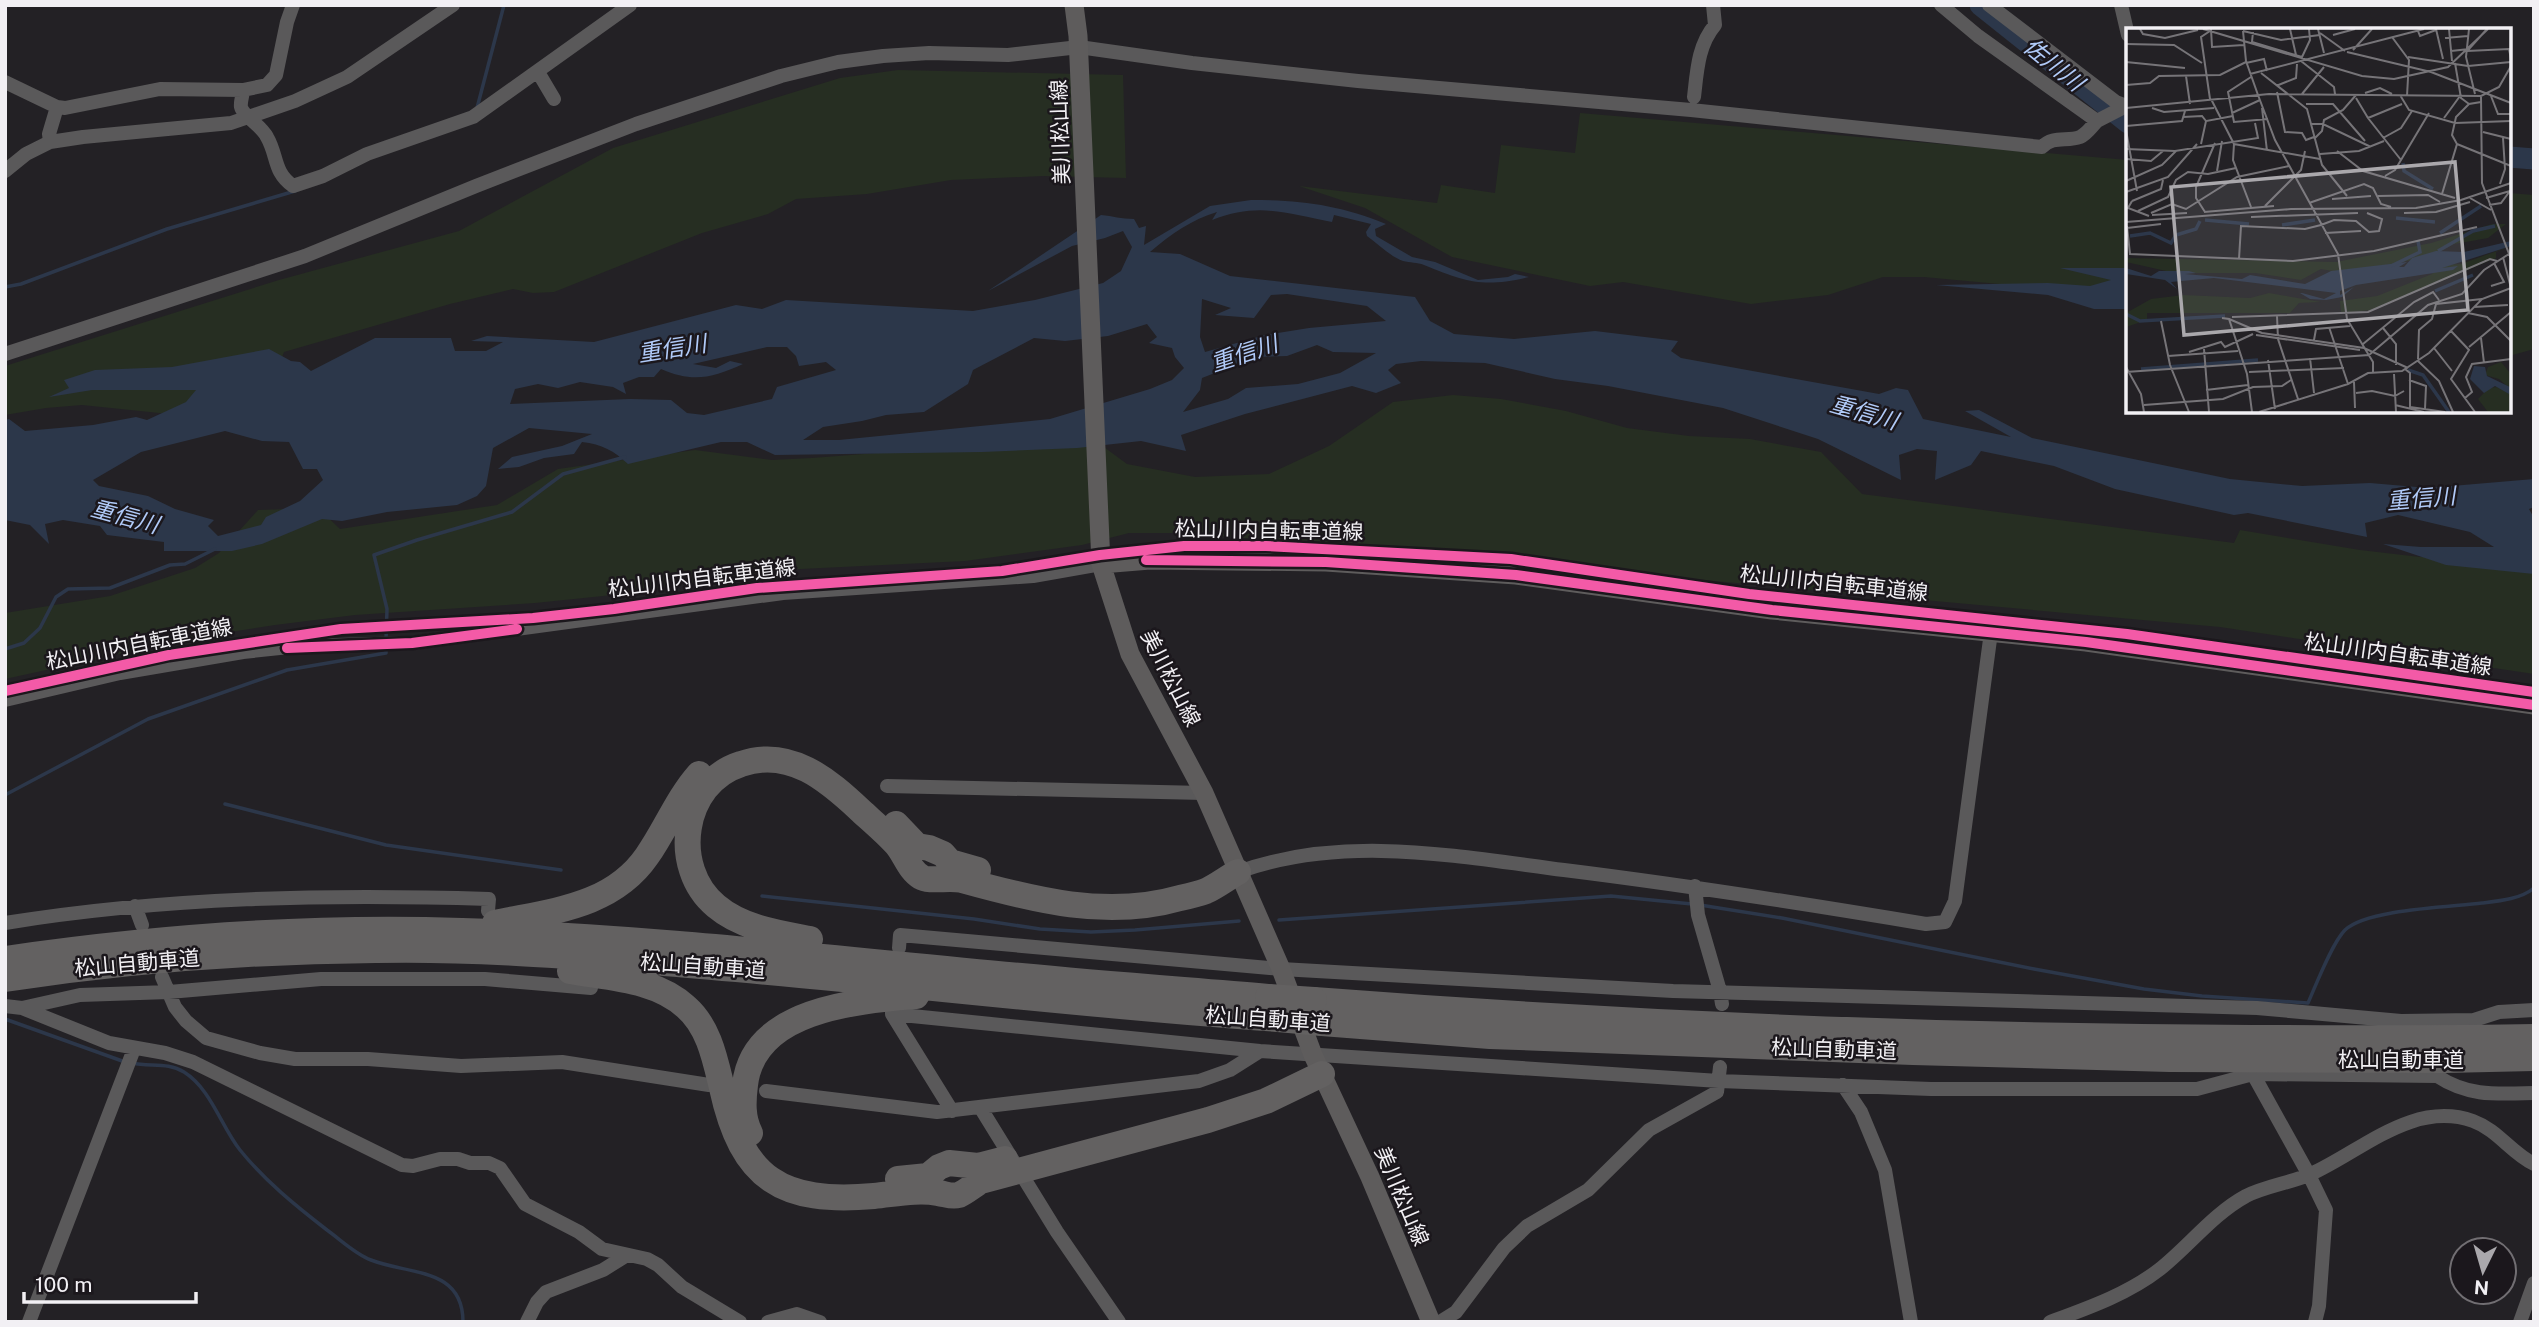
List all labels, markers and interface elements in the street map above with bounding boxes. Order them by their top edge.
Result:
inset map [2126,28,2511,413]
water label: 佐川川 [2019,32,2092,98]
street label: 美川松山線 [1046,79,1074,185]
water label: 重信川 [636,329,711,367]
water label: 重信川 [1207,329,1284,377]
water label: 重信川 [1827,390,1904,435]
water label: 重信川 [2385,481,2460,514]
water label: 重信川 [88,494,165,539]
street label: 松山川内自転車道線 [1174,516,1364,544]
street label: 松山川内自転車道線 [607,554,797,602]
street label: 松山川内自転車道線 [1739,561,1929,605]
street label: 松山川内自転車道線 [44,614,234,674]
street label: 美川松山線 [1136,626,1206,730]
street label: 松山川内自転車道線 [2303,628,2493,680]
street label: 松山自動車道 [73,945,201,981]
street label: 松山自動車道 [639,949,767,983]
street label: 松山自動車道 [1204,1002,1332,1036]
street label: 松山自動車道 [1771,1034,1897,1064]
street label: 松山自動車道 [2338,1047,2464,1072]
street label: 美川松山線 [1370,1143,1434,1249]
north arrow [2448,1236,2518,1306]
scale bar [24,1260,196,1304]
text: 100 m [35,1272,92,1297]
text: N [2473,1276,2490,1300]

